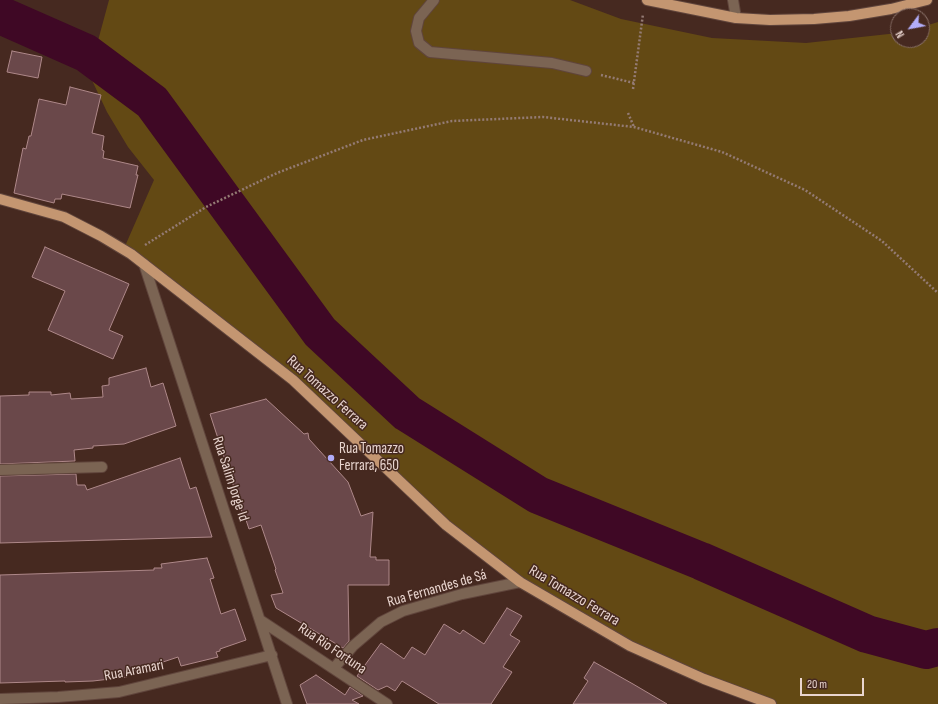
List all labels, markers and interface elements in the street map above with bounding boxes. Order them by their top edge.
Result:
north arrow [890,8,930,48]
text: N [893,28,907,40]
street label: Rua Tomazzo Ferrara [283,352,371,434]
street label: Rua Salim Jorge Id [208,434,252,524]
place label: Rua Tomazzo Ferrara, 650 [339,440,404,475]
marker: Rua Tomazzo Ferrara, 650 [326,453,336,463]
street label: Rua Tomazzo Ferrara [525,562,623,630]
street label: Rua Fernandes de Sá [385,566,489,612]
street label: Rua Rio Fortuna [294,619,370,679]
street label: Rua Aramari [103,656,165,686]
scale bar [802,670,866,696]
text: 20 m [807,677,827,692]

